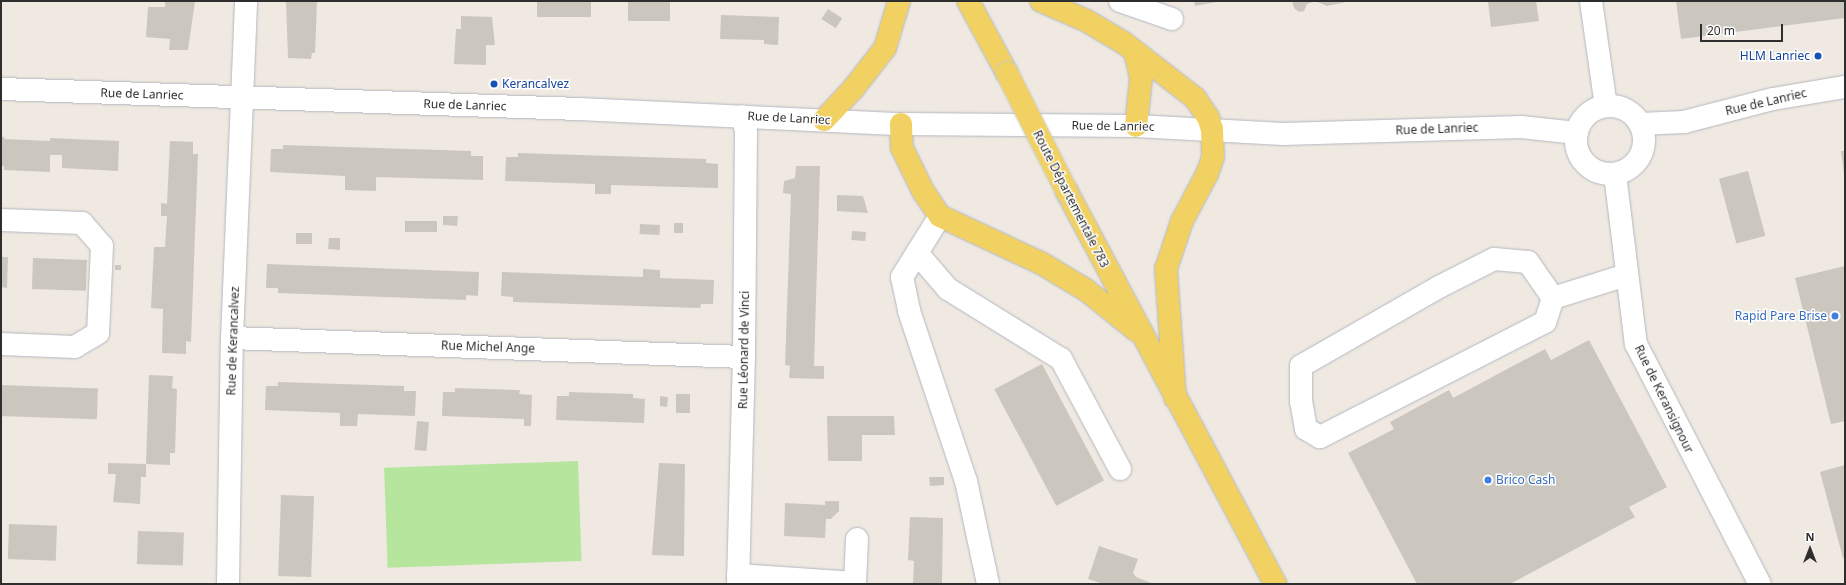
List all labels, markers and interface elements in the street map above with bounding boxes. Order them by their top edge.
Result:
scale bar [1702,16,1785,42]
text: 20 m [1707,22,1735,39]
place label: HLM Lanriec [1740,49,1810,63]
marker: HLM Lanriec [1813,51,1823,61]
place label: Kerancalvez [502,77,569,91]
marker: Kerancalvez [489,79,499,89]
street label: Rue de Lanriec [100,85,184,103]
street label: Rue de Lanriec [1724,86,1808,118]
street label: Rue de Lanriec [423,96,507,114]
street label: Rue de Lanriec [747,109,831,127]
street label: Rue de Lanriec [1071,118,1155,134]
street label: Rue de Lanriec [1395,120,1479,138]
street label: Route Départementale 783 [1030,128,1112,270]
street label: Rue de Kerancalvez [224,286,242,396]
street label: Rue Léonard de Vinci [736,291,752,409]
place label: Rapid Pare Brise [1735,309,1827,323]
marker: Rapid Pare Brise [1830,311,1840,321]
street label: Rue Michel Ange [441,338,535,356]
street label: Rue de Keransignour [1632,343,1696,455]
place label: Brico Cash [1496,473,1555,487]
marker: Brico Cash [1483,475,1493,485]
north arrow [1790,529,1830,569]
text: N [1806,529,1814,544]

